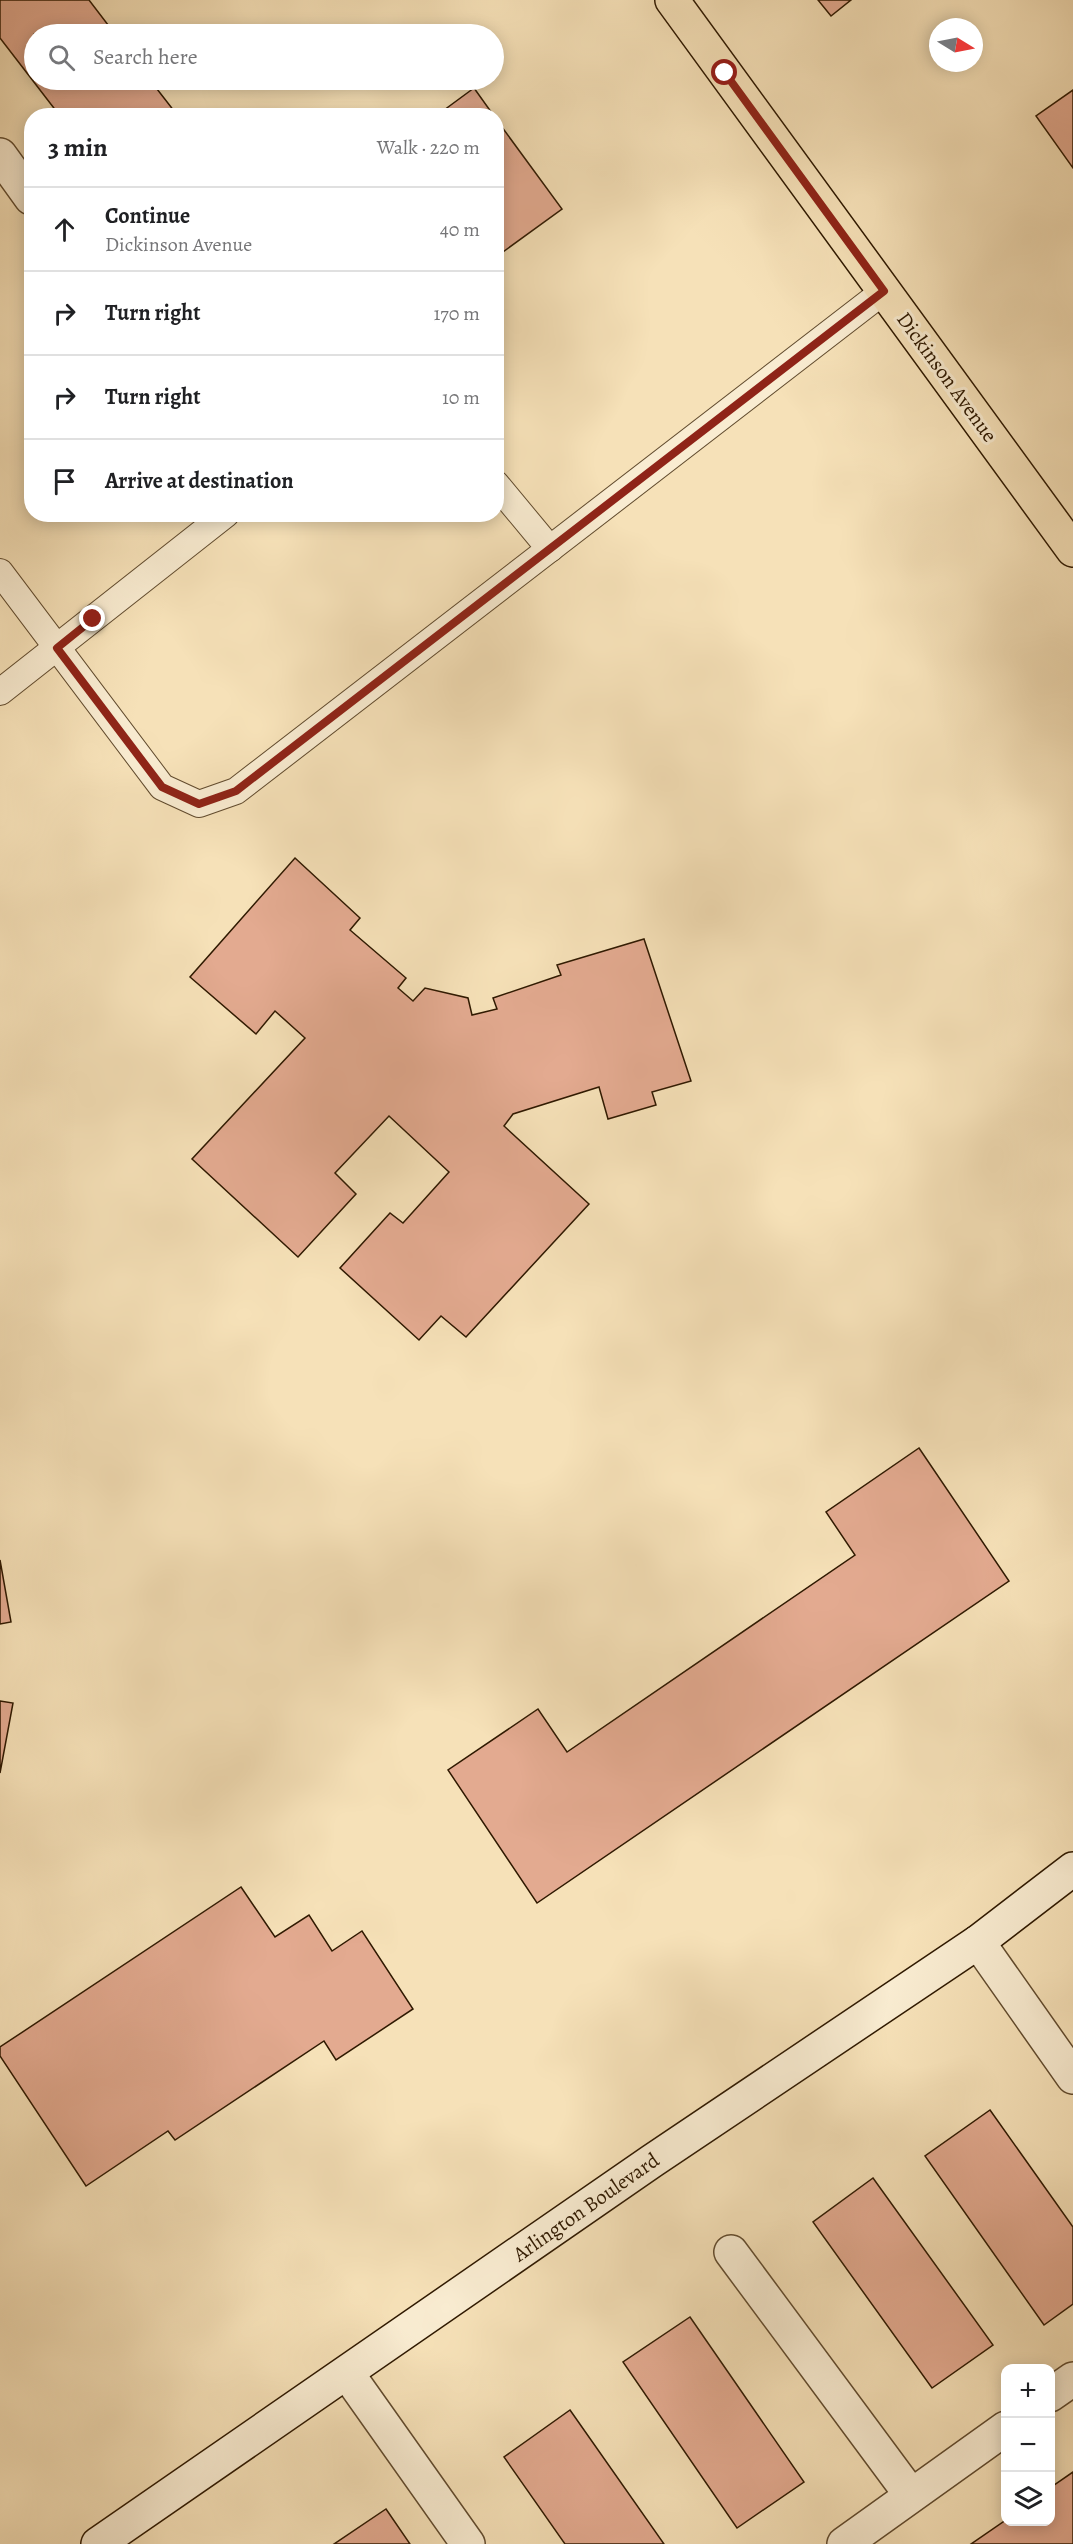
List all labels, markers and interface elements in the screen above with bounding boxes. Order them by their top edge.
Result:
north arrow [929,18,983,72]
search box [24,24,504,90]
icon: search [45,41,78,74]
text: Search here [93,42,198,72]
route start [711,59,737,85]
text: 3 min [48,130,108,165]
text: Walk · 220 m [377,134,480,161]
text: Continue [105,201,190,231]
icon: ahead [48,213,81,246]
text: 40 m [440,216,480,243]
text: Dickinson Avenue [105,231,252,258]
icon: right [48,297,81,330]
text: Turn right [105,298,201,328]
text: 170 m [434,300,480,327]
street label: Dickinson Avenue [890,306,1004,448]
icon: right [48,381,81,414]
text: Turn right [105,382,201,412]
text: 10 m [442,384,480,411]
icon: arrive [48,465,81,498]
text: Arrive at destination [105,466,294,496]
route end [79,605,105,631]
street label: Arlington Boulevard [506,2146,665,2269]
map controls [1001,2364,1055,2526]
button: + [1001,2364,1055,2418]
button: − [1001,2418,1055,2472]
button: layers [1001,2472,1055,2526]

